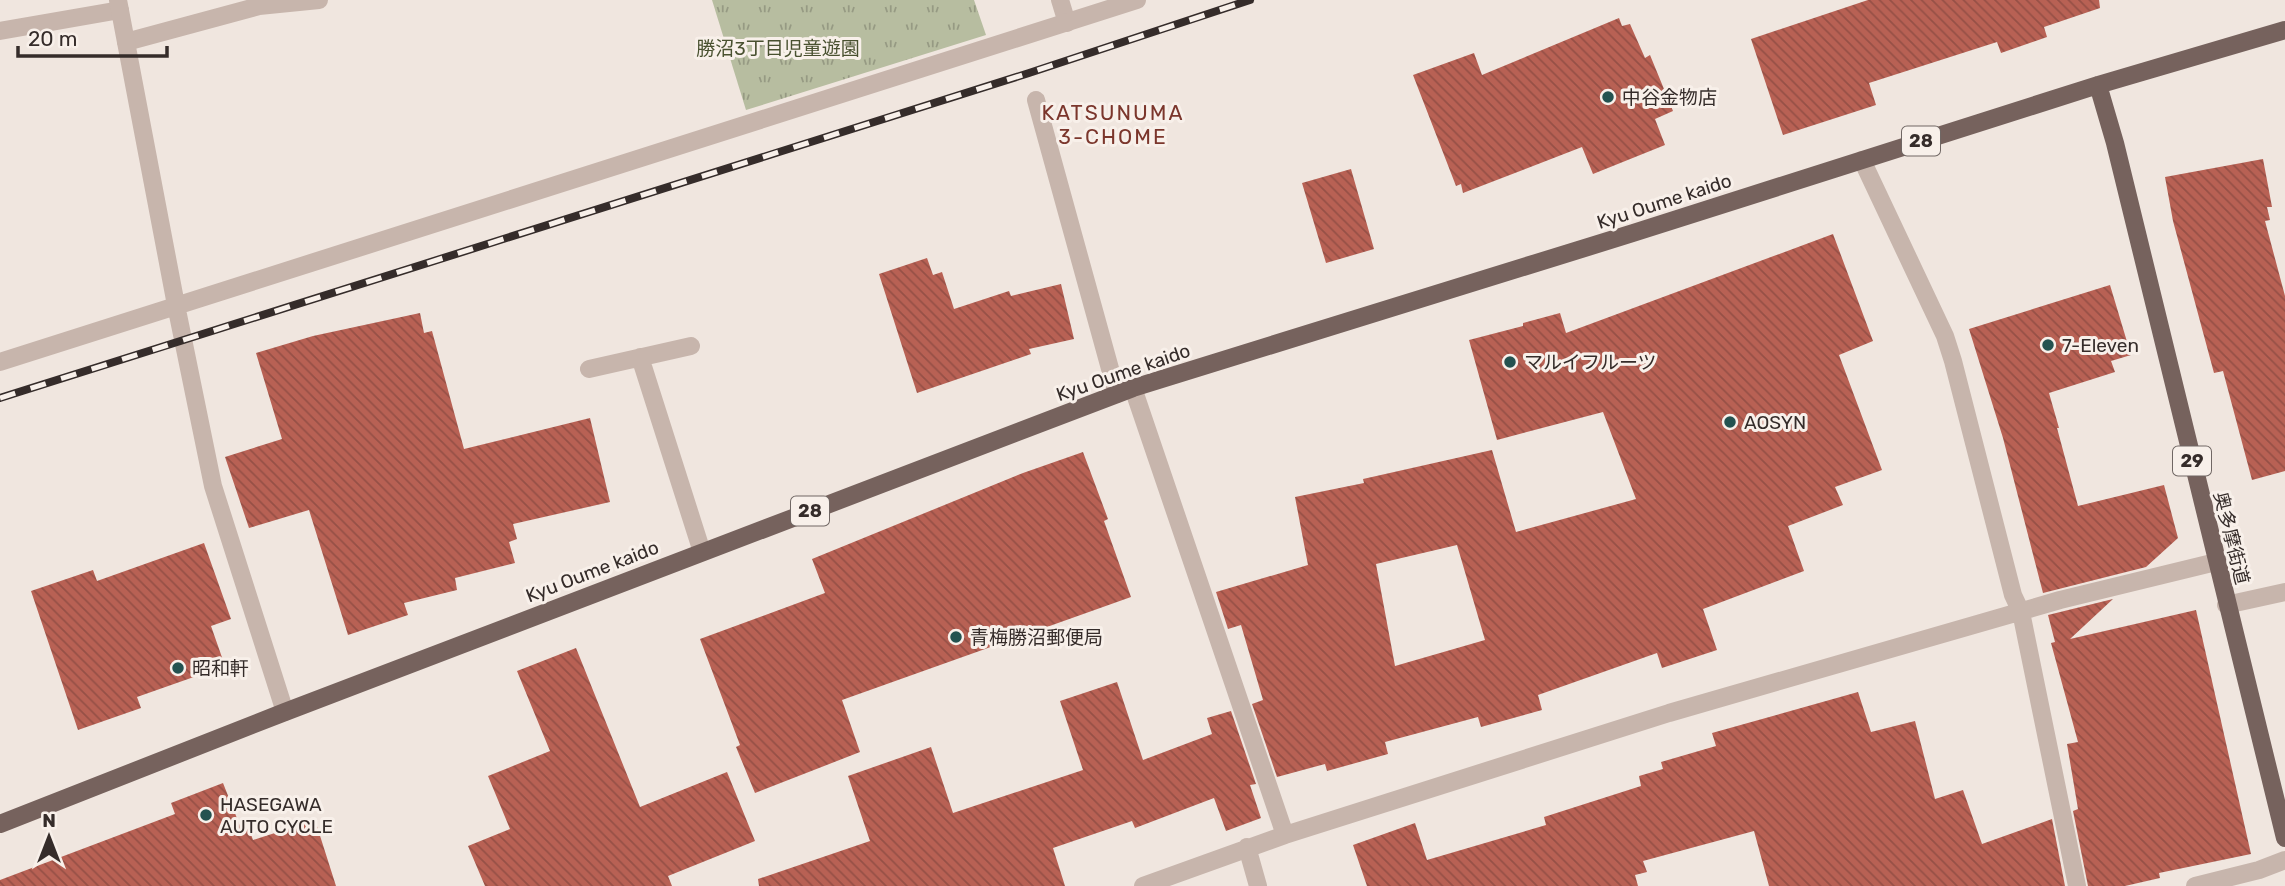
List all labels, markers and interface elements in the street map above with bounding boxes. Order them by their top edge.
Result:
scale bar [18,14,166,58]
text: 20 m [28,26,77,51]
park label: 勝沼3丁目児童遊園 [696,37,860,60]
place label: 中谷金物店 [1622,86,1717,109]
marker: 中谷金物店 [1600,89,1616,105]
district label: KATSUNUMA 3-CHOME [1041,100,1185,149]
road number: 28 [1902,126,1940,156]
street label: Kyu Oume kaido [1594,169,1734,234]
place label: 7-Eleven [2062,334,2139,357]
marker: 7-Eleven [2040,337,2056,353]
street label: Kyu Oume kaido [1053,339,1193,406]
place label: マルイフルーツ [1524,351,1657,374]
marker: マルイフルーツ [1502,354,1518,370]
place label: AOSYN [1744,411,1806,434]
marker: AOSYN [1722,414,1738,430]
road number: 29 [2173,447,2211,476]
street label: 奥多摩街道 [2209,489,2254,587]
road number: 28 [791,496,829,526]
street label: Kyu Oume kaido [522,536,662,607]
place label: 青梅勝沼郵便局 [970,626,1103,649]
marker: 青梅勝沼郵便局 [948,629,964,645]
place label: 昭和軒 [192,657,249,680]
marker: 昭和軒 [170,660,186,676]
place label: HASEGAWA AUTO CYCLE [220,793,333,838]
north arrow [14,802,84,872]
marker: HASEGAWA AUTO CYCLE [198,807,214,823]
text: N [42,809,56,832]

